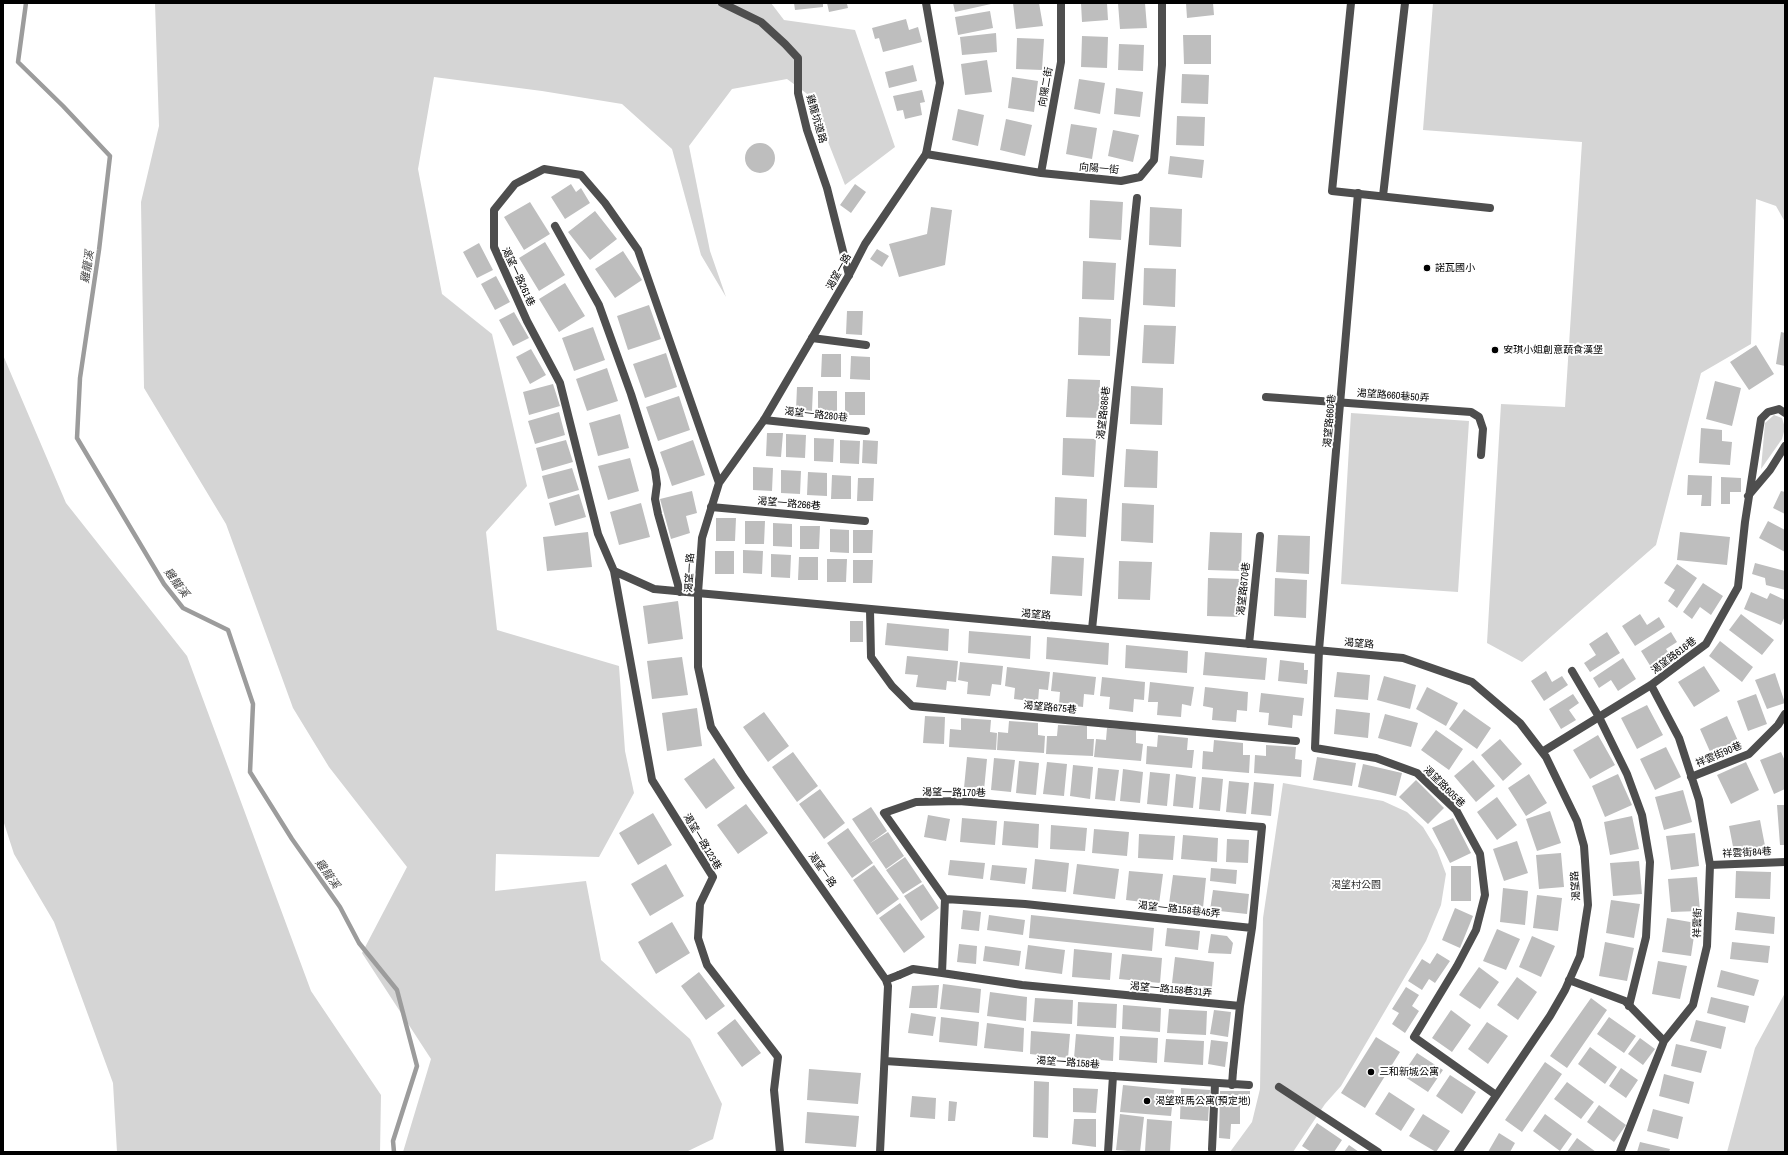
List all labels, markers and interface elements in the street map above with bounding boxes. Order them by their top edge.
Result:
street label: 向陽二街 [1037,66,1055,108]
street label: 雞籠坑道路 [803,93,829,145]
street label: 向陽一街 [1079,161,1119,177]
street label: 渴望一路261巷 [499,246,537,308]
water label: 雞籠溪 [79,250,97,284]
street label: 渴望一路 [824,252,854,292]
place label: 諾瓦國小 [1435,262,1475,274]
marker: 諾瓦國小 [1422,263,1432,273]
place label: 安琪小姐創意蔬食漢堡 [1503,344,1603,356]
marker: 安琪小姐創意蔬食漢堡 [1490,345,1500,355]
street label: 渴望路686巷 [1095,386,1113,440]
street label: 渴望路660巷50弄 [1356,387,1430,405]
street label: 渴望路660巷 [1322,394,1338,448]
street label: 渴望一路280巷 [784,406,848,424]
street label: 渴望一路266巷 [757,495,821,513]
street label: 渴望一路 [683,553,697,593]
street label: 渴望路670巷 [1235,562,1253,616]
water label: 雞籠溪 [161,566,191,600]
street label: 渴望路 [1021,608,1051,622]
street label: 渴望路616巷 [1649,635,1699,677]
street label: 渴望路 [1344,637,1374,651]
street label: 渴望路675巷 [1023,700,1077,716]
street label: 祥雲街90巷 [1694,740,1744,770]
street label: 渴望路605巷 [1421,764,1467,810]
street label: 渴望一路170巷 [922,786,986,800]
street label: 渴望一路123巷 [680,812,724,872]
street label: 祥雲街84巷 [1722,846,1772,860]
street label: 渴望一路 [806,850,838,890]
water label: 雞籠溪 [312,857,342,891]
street label: 渴望路 [1569,871,1583,901]
park label: 渴望村公園 [1331,879,1381,891]
street label: 渴望一路158巷45弄 [1137,900,1221,920]
street label: 祥雲街 [1691,908,1705,938]
street label: 渴望一路158巷31弄 [1129,980,1213,1000]
street label: 渴望一路158巷 [1036,1055,1100,1071]
place label: 三和新城公寓 [1379,1066,1439,1078]
marker: 三和新城公寓 [1366,1067,1376,1077]
place label: 渴望斑馬公寓(預定地) [1155,1095,1250,1107]
marker: 渴望斑馬公寓(預定地) [1142,1096,1152,1106]

